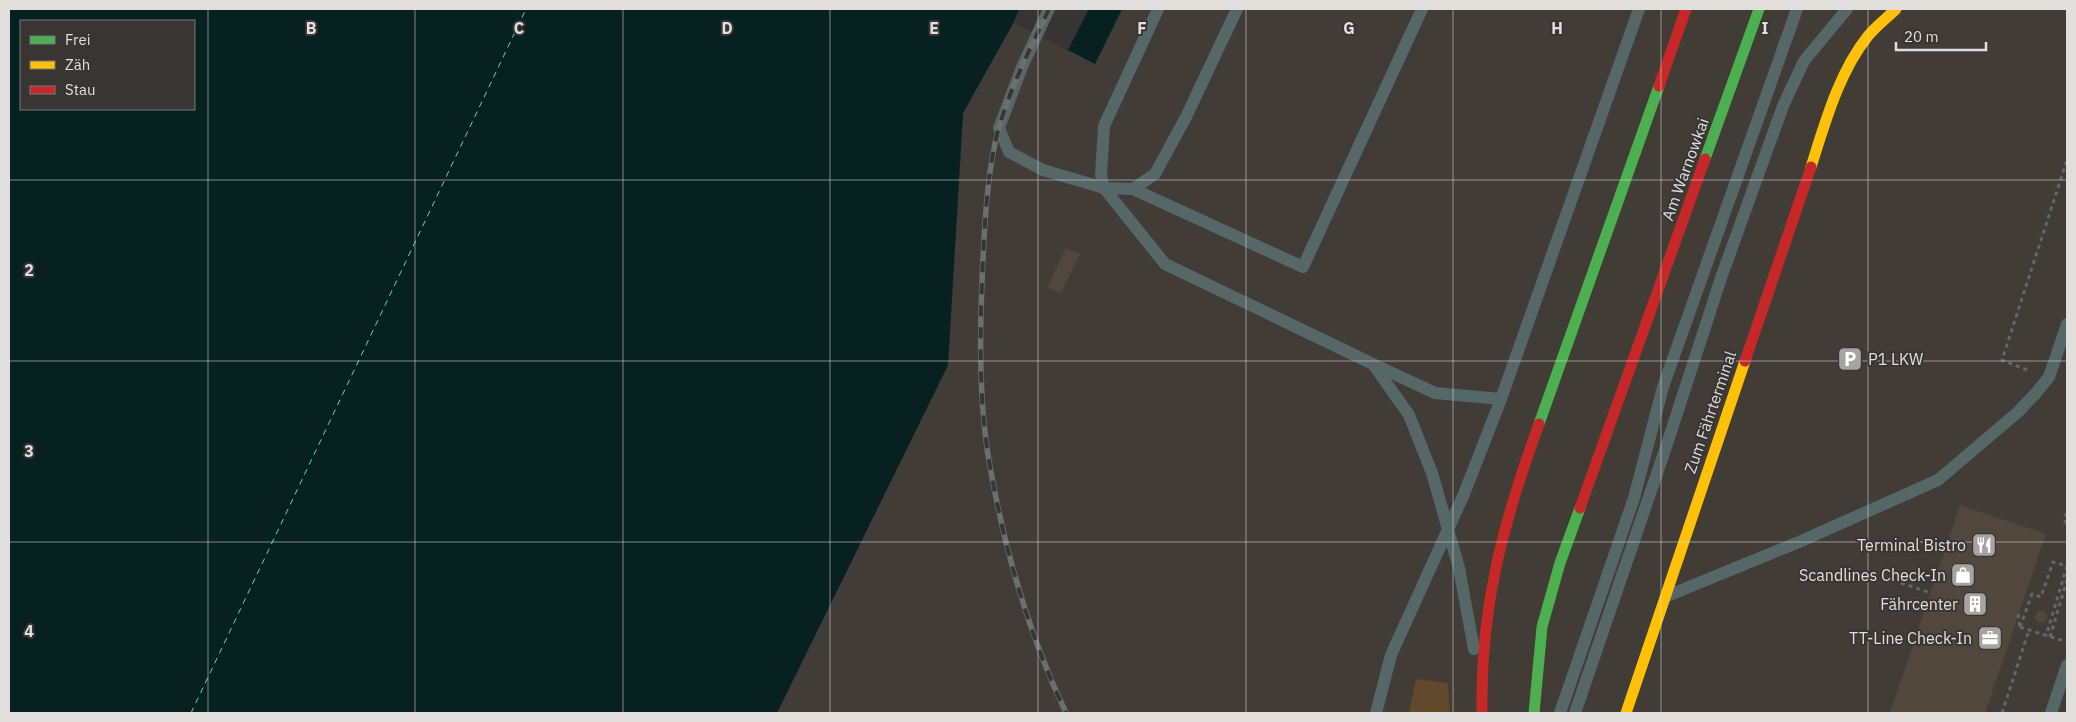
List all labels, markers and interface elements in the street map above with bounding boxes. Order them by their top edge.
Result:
text: B [306,18,317,38]
text: C [514,18,524,38]
text: D [721,18,733,38]
text: E [929,18,939,38]
text: F [1137,18,1147,38]
text: G [1343,18,1355,38]
text: H [1551,18,1563,38]
text: I [1762,18,1769,38]
legend [20,20,195,110]
scale bar [1896,20,1986,52]
text: 20 m [1904,27,1939,46]
text: Frei [65,30,91,49]
text: Zäh [65,55,90,74]
text: Stau [65,80,96,99]
street label: Am Warnowkai [1657,115,1713,223]
text: 2 [24,260,34,280]
parking icon: P1 LKW [1837,346,1863,372]
street label: Zum Fährterminal [1680,348,1740,476]
place label: P1 LKW [1868,349,1923,369]
text: 3 [24,441,34,461]
restaurant icon: Terminal Bistro [1971,532,1997,558]
place label: Terminal Bistro [1857,535,1966,555]
shop icon: Scandlines Check-In [1950,562,1976,588]
place label: Scandlines Check-In [1799,565,1946,585]
building icon: Fährcenter [1962,591,1988,617]
place label: Fährcenter [1880,594,1958,614]
text: 4 [24,621,34,641]
office icon: TT-Line Check-In [1977,625,2003,651]
place label: TT-Line Check-In [1849,628,1972,648]

